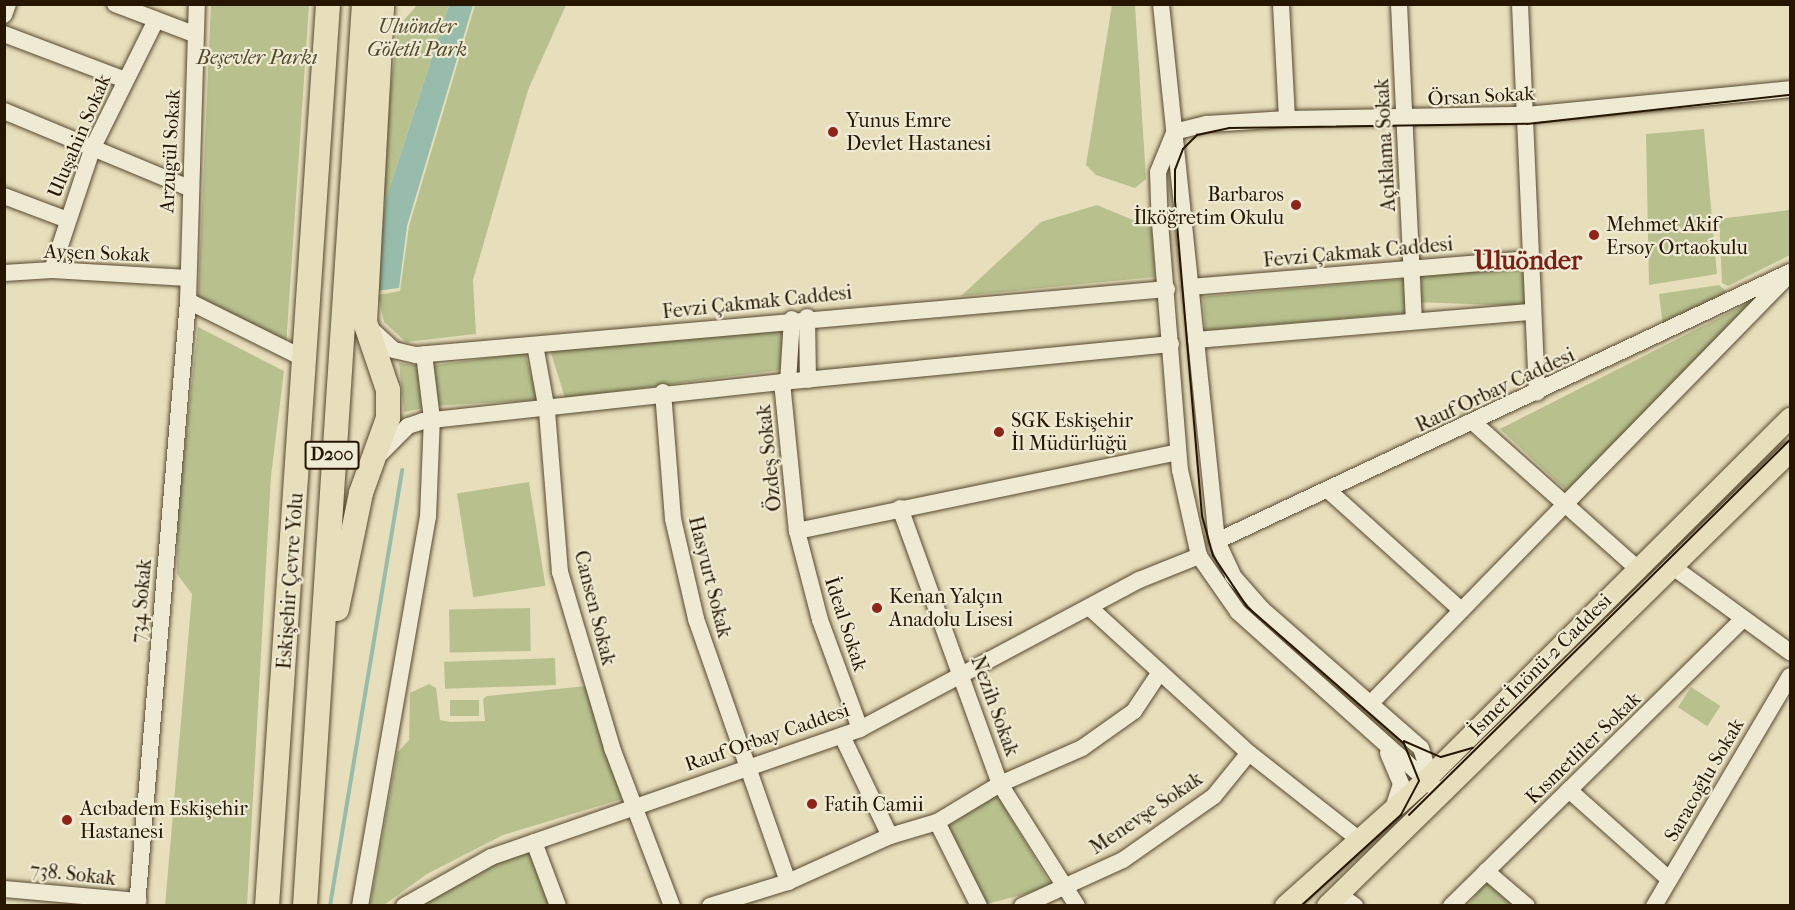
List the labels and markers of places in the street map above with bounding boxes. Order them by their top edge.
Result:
place label: Yunus Emre Devlet Hastanesi [846,108,991,155]
marker: Yunus Emre Devlet Hastanesi [824,123,842,141]
place label: Barbaros İlköğretim Okulu [1134,182,1284,229]
marker: Barbaros İlköğretim Okulu [1289,198,1303,212]
place label: Mehmet Akif Ersoy Ortaokulu [1606,212,1748,259]
marker: Mehmet Akif Ersoy Ortaokulu [1587,228,1601,242]
place label: SGK Eskişehir İl Müdürlüğü [1011,408,1133,455]
marker: SGK Eskişehir İl Müdürlüğü [992,425,1006,439]
place label: Kenan Yalçın Anadolu Lisesi [889,584,1013,631]
marker: Kenan Yalçın Anadolu Lisesi [870,601,884,615]
place label: Fatih Camii [824,792,924,816]
place label: Acıbadem Eskişehir Hastanesi [80,796,248,843]
marker: Fatih Camii [805,797,819,811]
marker: Acıbadem Eskişehir Hastanesi [58,811,76,829]

